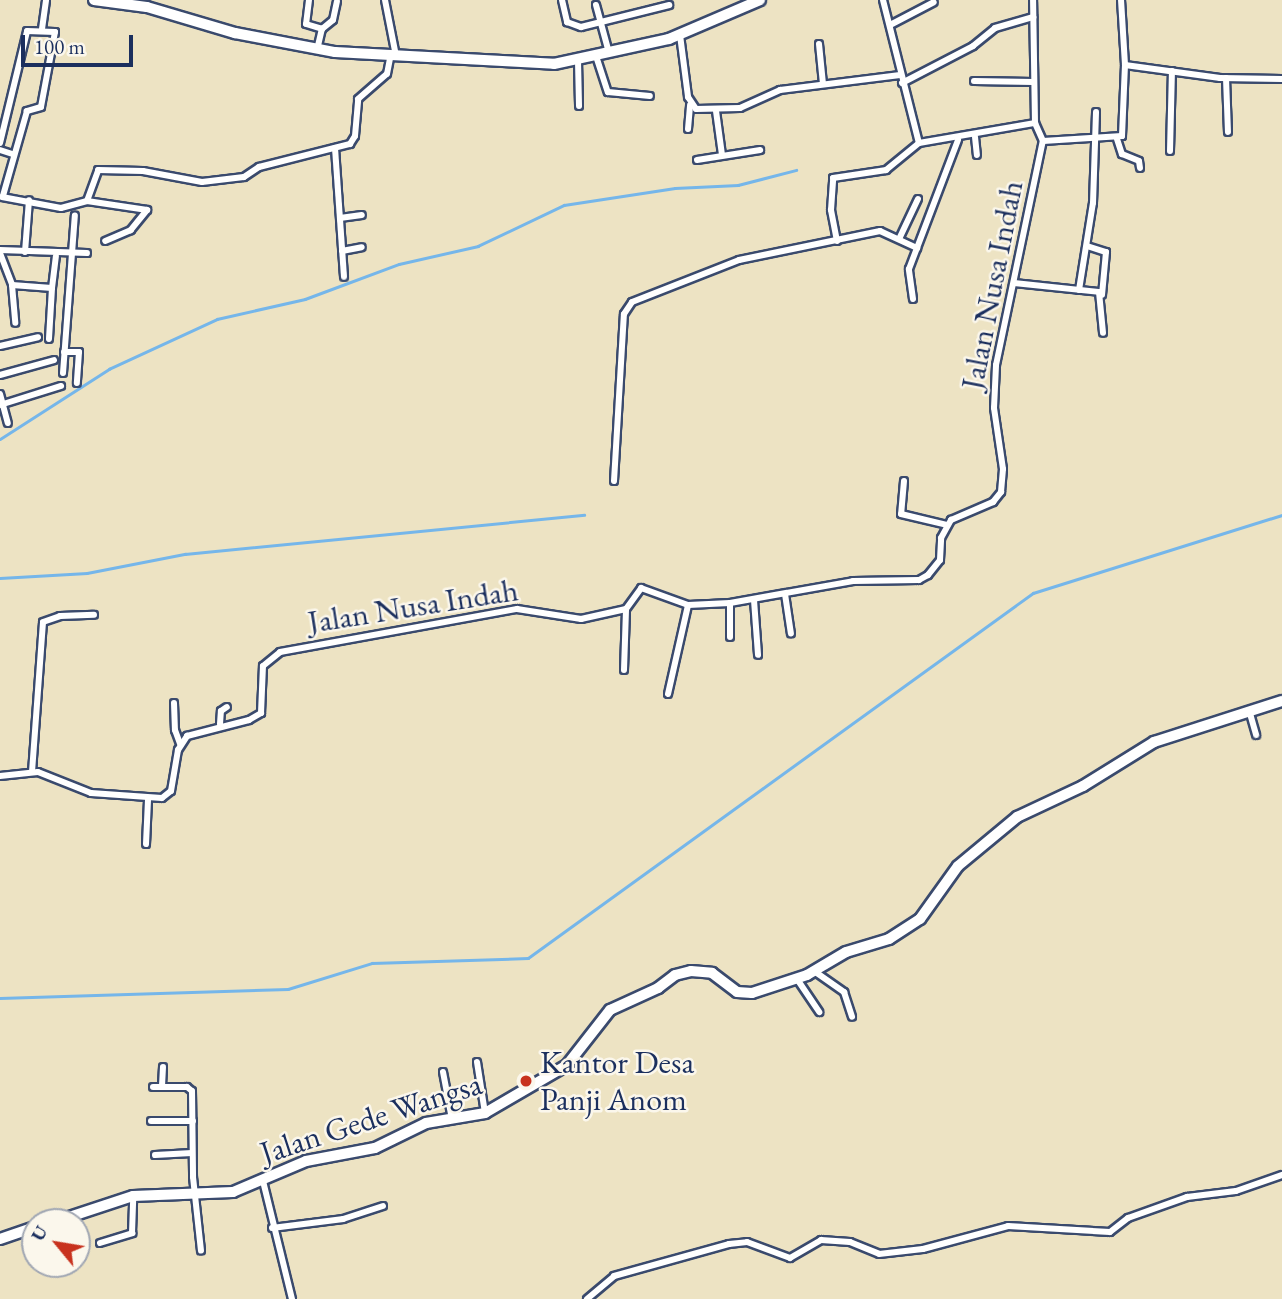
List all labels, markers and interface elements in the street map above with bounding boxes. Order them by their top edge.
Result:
scale bar [24,21,136,65]
text: 100 m [34,33,85,60]
street label: Jalan Nusa Indah [953,177,1031,393]
street label: Jalan Nusa Indah [305,570,521,642]
place label: Kantor Desa Panji Anom [540,1044,694,1119]
street label: Jalan Gede Wangsa [255,1064,487,1172]
marker: Kantor Desa Panji Anom [518,1073,534,1089]
north arrow [21,1208,91,1278]
text: U [25,1221,53,1246]

